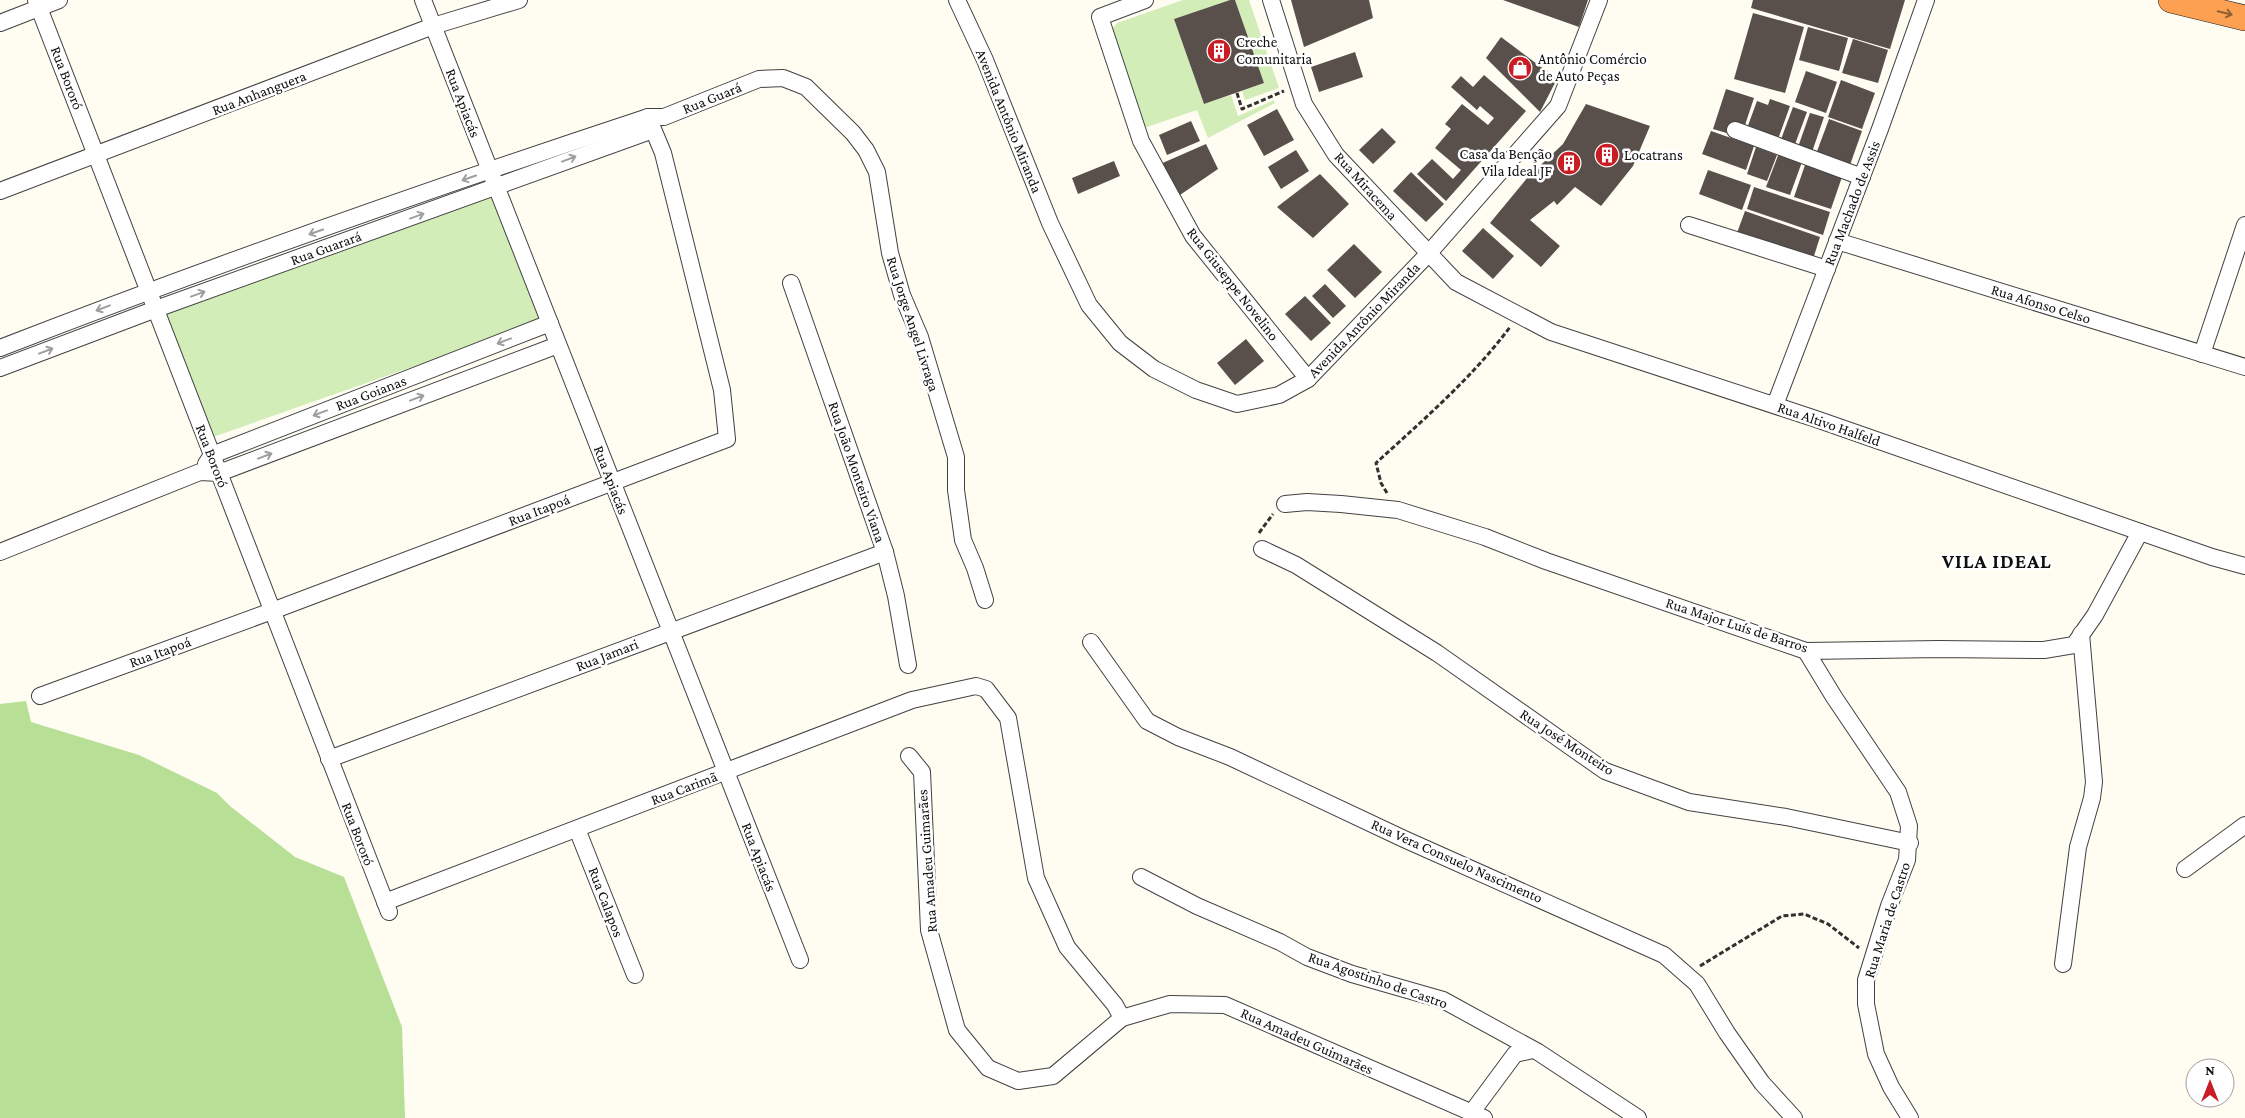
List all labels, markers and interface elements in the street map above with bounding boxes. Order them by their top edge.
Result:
one-way arrow [2216,9,2232,18]
place label: Creche Comunitaria [1236,34,1312,67]
building icon: Creche Comunitaria [1206,38,1232,64]
street label: Rua Bororó [48,44,86,112]
street label: Avenida Antônio Miranda [973,47,1045,195]
place label: Antônio Comércio de Auto Peças [1538,51,1647,85]
shop icon: Antônio Comércio de Auto Peças [1507,55,1533,81]
street label: Rua Apiacás [442,66,483,140]
street label: Rua Anhanguera [210,68,309,119]
street label: Rua Guará [680,79,744,117]
street label: Rua Machado de Assis [1821,138,1883,267]
building icon: Locatrans [1594,142,1620,168]
place label: Casa da Benção Vila Ideal JF [1460,146,1553,180]
place label: Locatrans [1624,147,1683,163]
street label: Rua Miracema [1331,149,1401,223]
building icon: Casa da Benção Vila Ideal JF [1556,150,1582,176]
one-way arrow [561,154,576,163]
one-way arrow [462,174,478,183]
one-way arrow [409,211,424,220]
street label: Rua Giuseppe Novelino [1183,224,1282,344]
street label: Rua Guarará [288,228,364,268]
one-way arrow [309,228,324,237]
street label: Rua Jorge Angel Livraga [883,255,942,394]
street label: Avenida Antônio Miranda [1305,259,1423,381]
street label: Rua Afonso Celso [1989,281,2093,327]
one-way arrow [190,289,205,298]
one-way arrow [96,304,111,313]
one-way arrow [497,337,513,346]
one-way arrow [37,346,53,355]
street label: Rua Goianas [333,372,409,414]
one-way arrow [409,393,424,403]
street label: Rua Altivo Halfeld [1775,399,1883,449]
street label: Rua João Monteiro Viana [824,400,889,545]
one-way arrow [313,409,328,418]
street label: Rua Bororó [193,422,231,490]
street label: Rua Apiacás [590,443,631,517]
one-way arrow [257,451,272,460]
street label: Rua Itapoá [506,491,572,530]
district label: VILA IDEAL [1941,550,2052,572]
street label: Rua Major Luís de Barros [1664,594,1810,657]
street label: Rua Itapoá [127,633,193,671]
street label: Rua Jamari [574,636,641,675]
street label: Rua José Monteiro [1516,706,1617,779]
street label: Rua Carimã [649,768,720,808]
street label: Rua Amadeu Guimarães [914,789,940,933]
street label: Rua Bororó [339,800,377,868]
street label: Rua Vera Consuelo Nascimento [1369,816,1545,906]
street label: Rua Apiacás [738,820,779,894]
street label: Rua Maria de Castro [1861,860,1913,980]
street label: Rua Calapos [584,865,627,940]
street label: Rua Agostinho de Castro [1306,949,1450,1012]
street label: Rua Amadeu Guimarães [1238,1005,1376,1078]
north arrow [2185,1058,2235,1108]
text: N [2205,1062,2215,1078]

